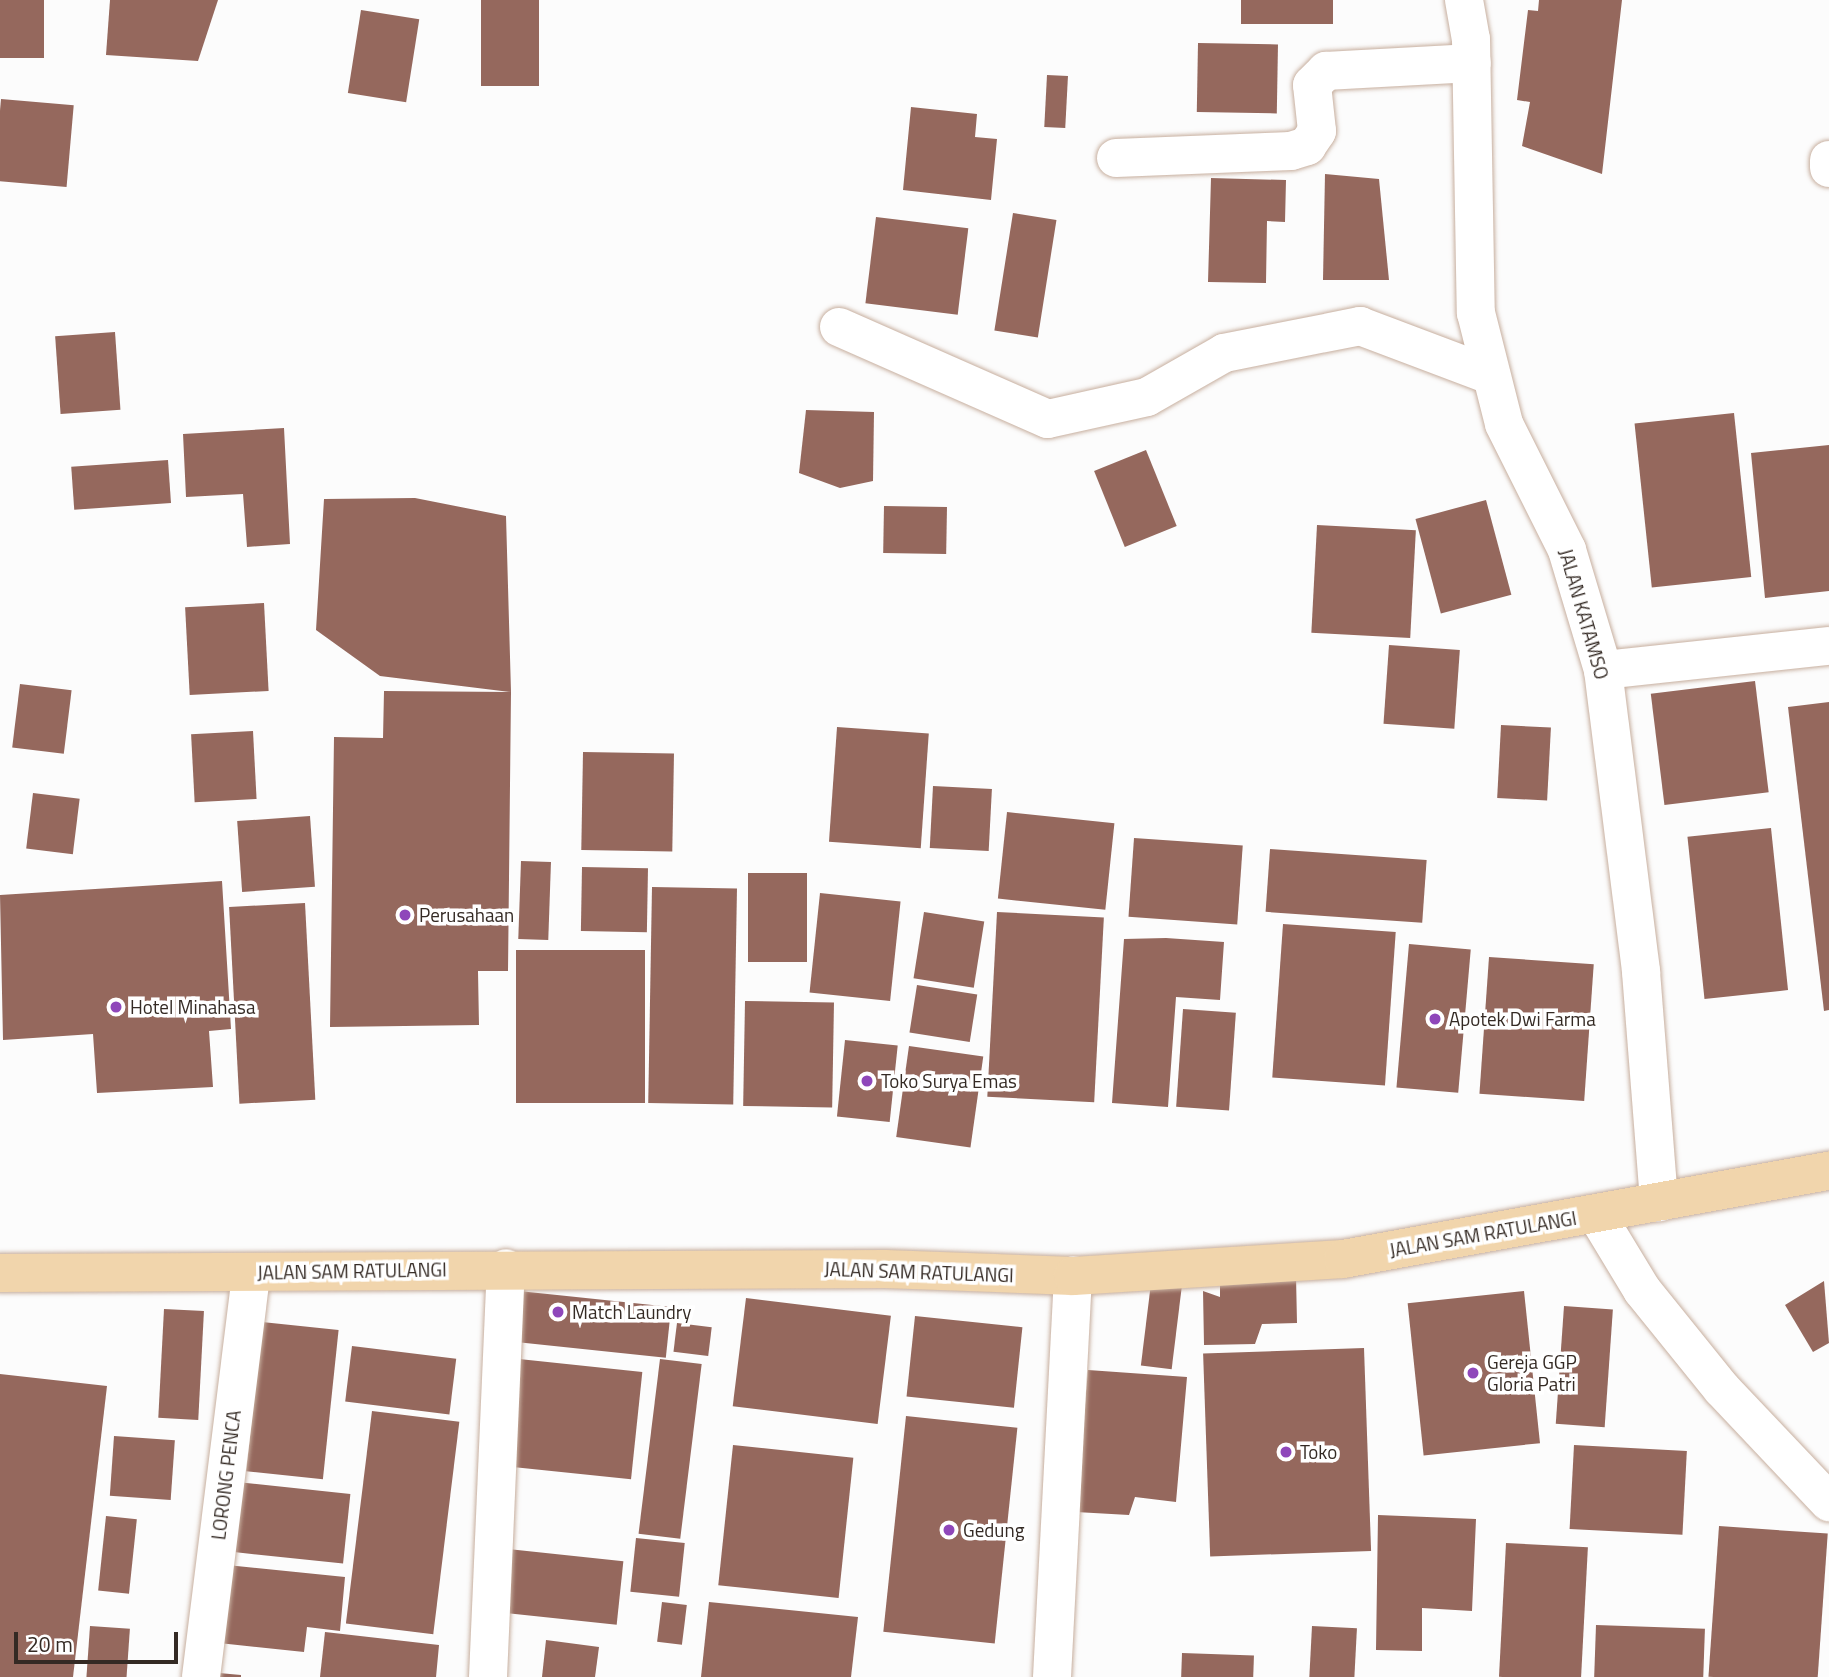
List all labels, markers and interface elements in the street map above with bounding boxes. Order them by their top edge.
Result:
street label: JALAN KATAMSO [1554,546,1614,682]
place label: Perusahaan [419,904,514,926]
marker: Perusahaan [397,907,413,923]
place label: Hotel Minahasa [130,996,255,1018]
marker: Hotel Minahasa [108,999,124,1015]
place label: Apotek Dwi Farma [1449,1008,1596,1030]
marker: Apotek Dwi Farma [1427,1011,1443,1027]
place label: Toko Surya Emas [881,1070,1017,1092]
marker: Toko Surya Emas [859,1073,875,1089]
street label: JALAN SAM RATULANGI [1388,1206,1578,1262]
street label: JALAN SAM RATULANGI [824,1257,1014,1287]
street label: JALAN SAM RATULANGI [257,1258,447,1284]
place label: Match Laundry [572,1301,692,1323]
marker: Match Laundry [550,1304,566,1320]
place label: Gereja GGP Gloria Patri [1487,1351,1577,1395]
marker: Gereja GGP Gloria Patri [1465,1365,1481,1381]
street label: LORONG PENCA [207,1409,245,1541]
place label: Toko [1300,1441,1337,1463]
marker: Toko [1278,1444,1294,1460]
place label: Gedung [963,1519,1024,1541]
marker: Gedung [941,1522,957,1538]
scale bar [18,1618,182,1662]
text: 20 m [27,1628,73,1660]

